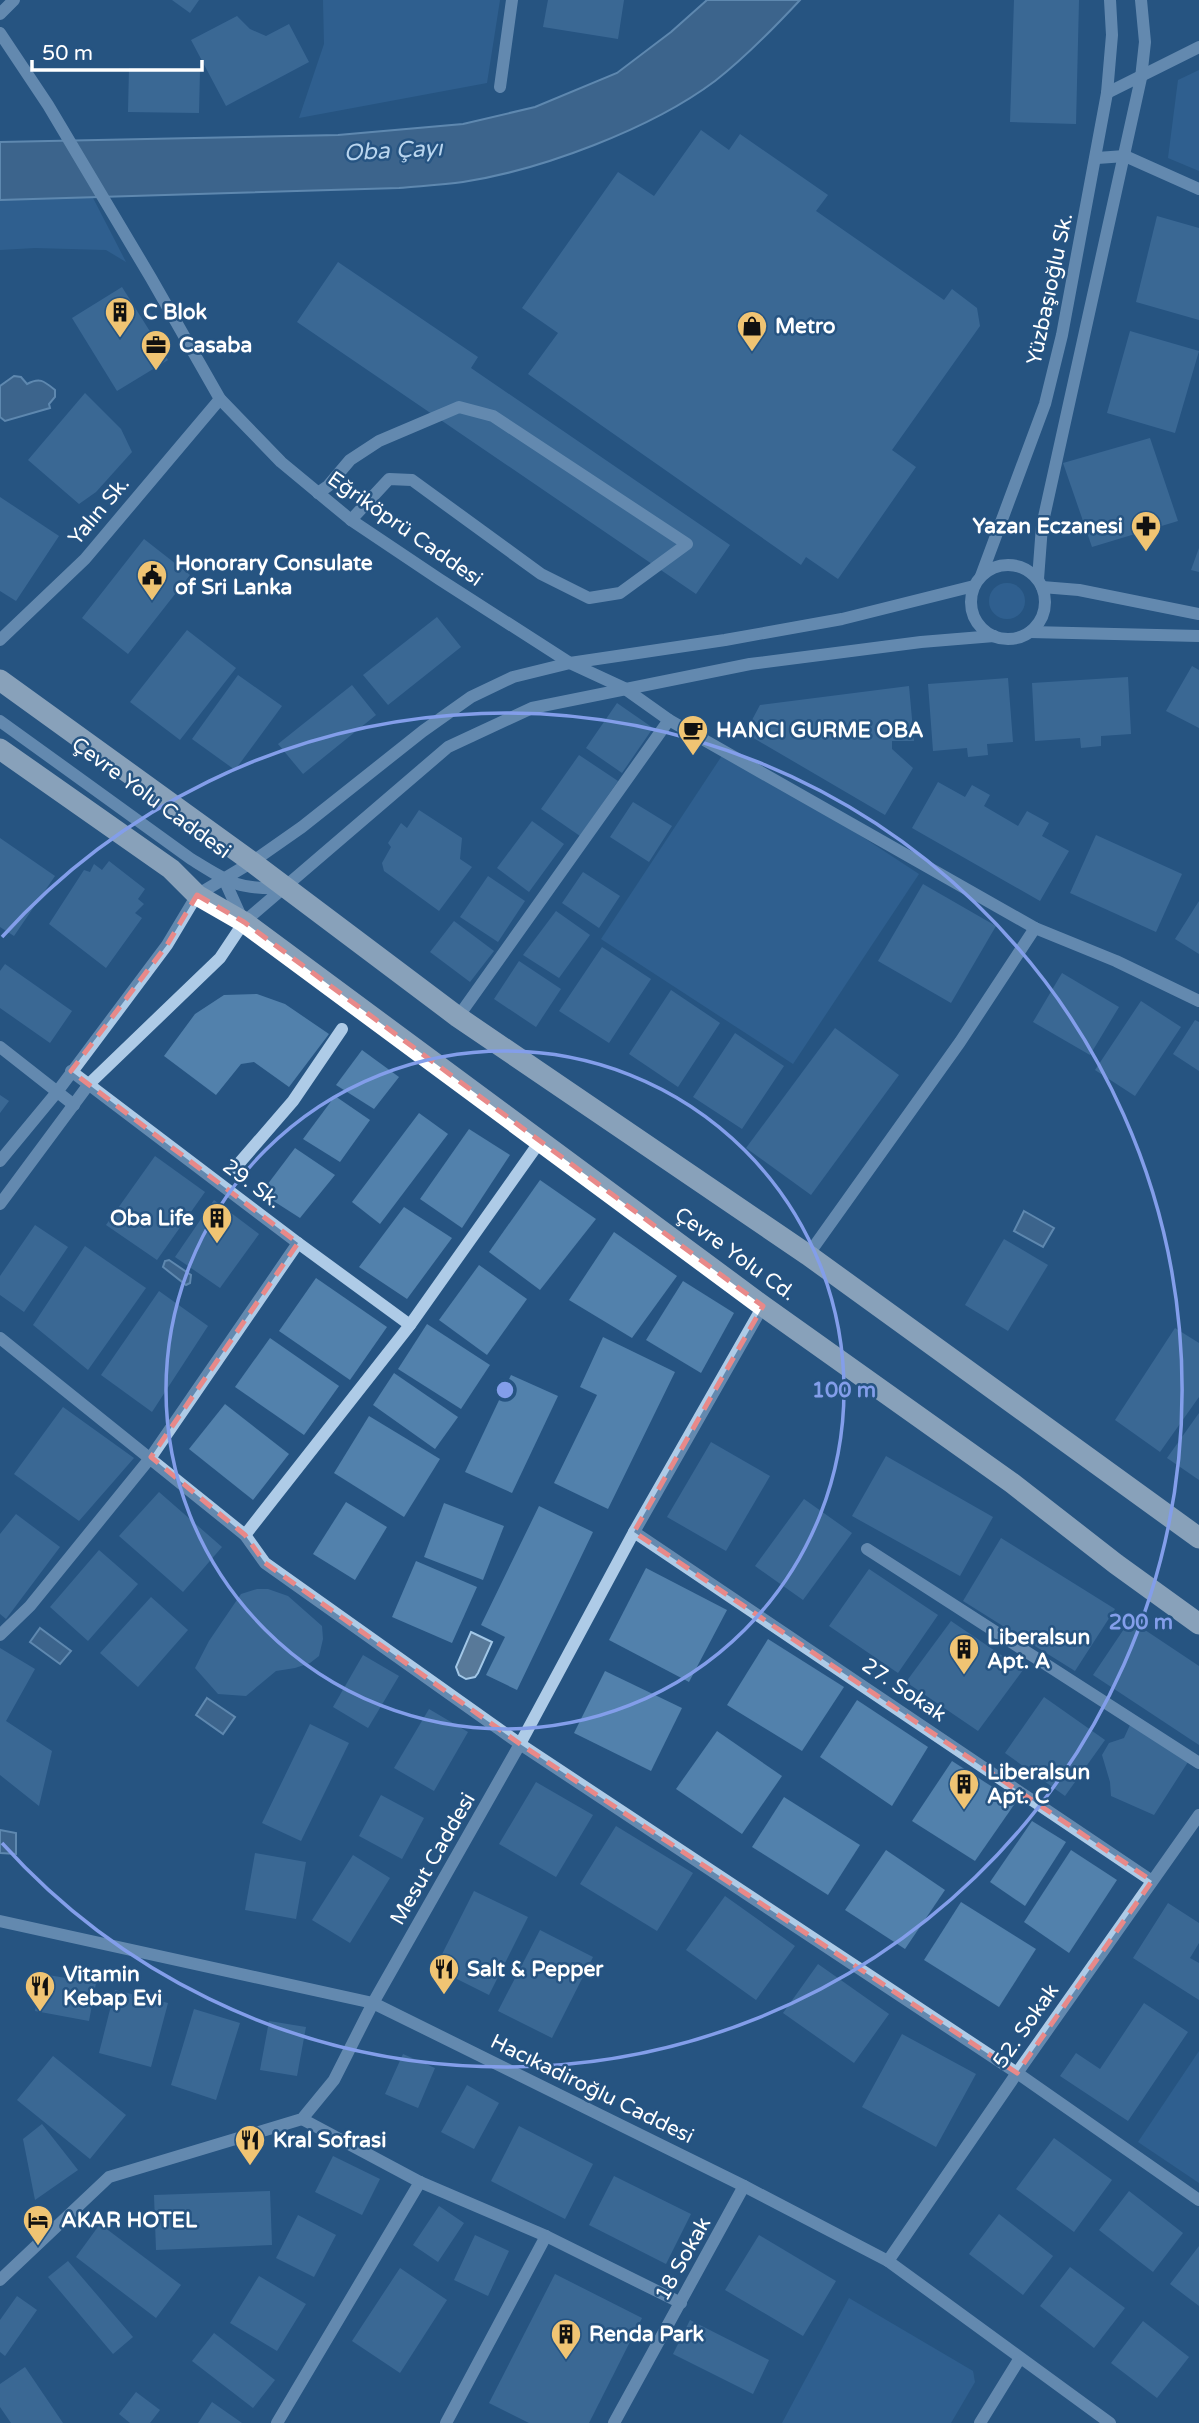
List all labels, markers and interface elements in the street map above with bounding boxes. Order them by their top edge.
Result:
scale bar [32,28,201,72]
text: 50 m [42,41,93,66]
water label: Oba Çayı [343,134,444,168]
street label: Yüzbaşıoğlu Sk. [1022,211,1078,367]
building icon: C Blok [103,295,137,339]
place label: C Blok [143,300,207,325]
shop icon: Metro [735,309,769,353]
place label: Metro [775,314,836,339]
office icon: Casaba [139,328,173,372]
place label: Casaba [179,333,252,358]
street label: Eğriköprü Caddesi [323,466,487,592]
street label: Yalın Sk. [63,472,135,550]
pharmacy icon: Yazan Eczanesi [1129,509,1163,553]
place label: Yazan Eczanesi [972,514,1123,539]
place label: Honorary Consulate of Sri Lanka [175,551,373,600]
public building icon: Honorary Consulate of Sri Lanka [135,558,169,602]
cafe icon: HANCI GURME OBA [676,713,710,757]
place label: HANCI GURME OBA [716,718,924,743]
street label: Çevre Yolu Caddesi [67,732,235,864]
street label: 29. Sk. [218,1154,286,1214]
building icon: Oba Life [200,1201,234,1245]
street label: Çevre Yolu Cd. [670,1202,800,1306]
place label: Oba Life [110,1206,194,1231]
centre of rings [493,1378,517,1402]
text: 100 m [812,1378,876,1403]
text: 200 m [1109,1610,1173,1635]
place label: Liberalsun Apt. A [987,1625,1090,1674]
building icon: Liberalsun Apt. A [947,1632,981,1676]
street label: 27. Sokak [857,1653,951,1727]
place label: Liberalsun Apt. C [987,1760,1090,1809]
building icon: Liberalsun Apt. C [947,1767,981,1811]
street label: Mesut Caddesi [385,1789,481,1929]
restaurant icon: Salt & Pepper [427,1952,461,1996]
place label: Salt & Pepper [467,1957,604,1982]
place label: Vitamin Kebap Evi [63,1962,162,2011]
restaurant icon: Vitamin Kebap Evi [23,1969,57,2013]
street label: 52. Sokak [988,1979,1064,2073]
street label: Hacıkadiroğlu Caddesi [486,2029,698,2149]
restaurant icon: Kral Sofrasi [233,2123,267,2167]
place label: Kral Sofrasi [273,2128,386,2153]
hotel icon: AKAR HOTEL [21,2203,55,2247]
place label: AKAR HOTEL [61,2208,198,2233]
street label: 18 Sokak [650,2213,716,2305]
building icon: Renda Park [549,2317,583,2361]
place label: Renda Park [589,2322,705,2347]

